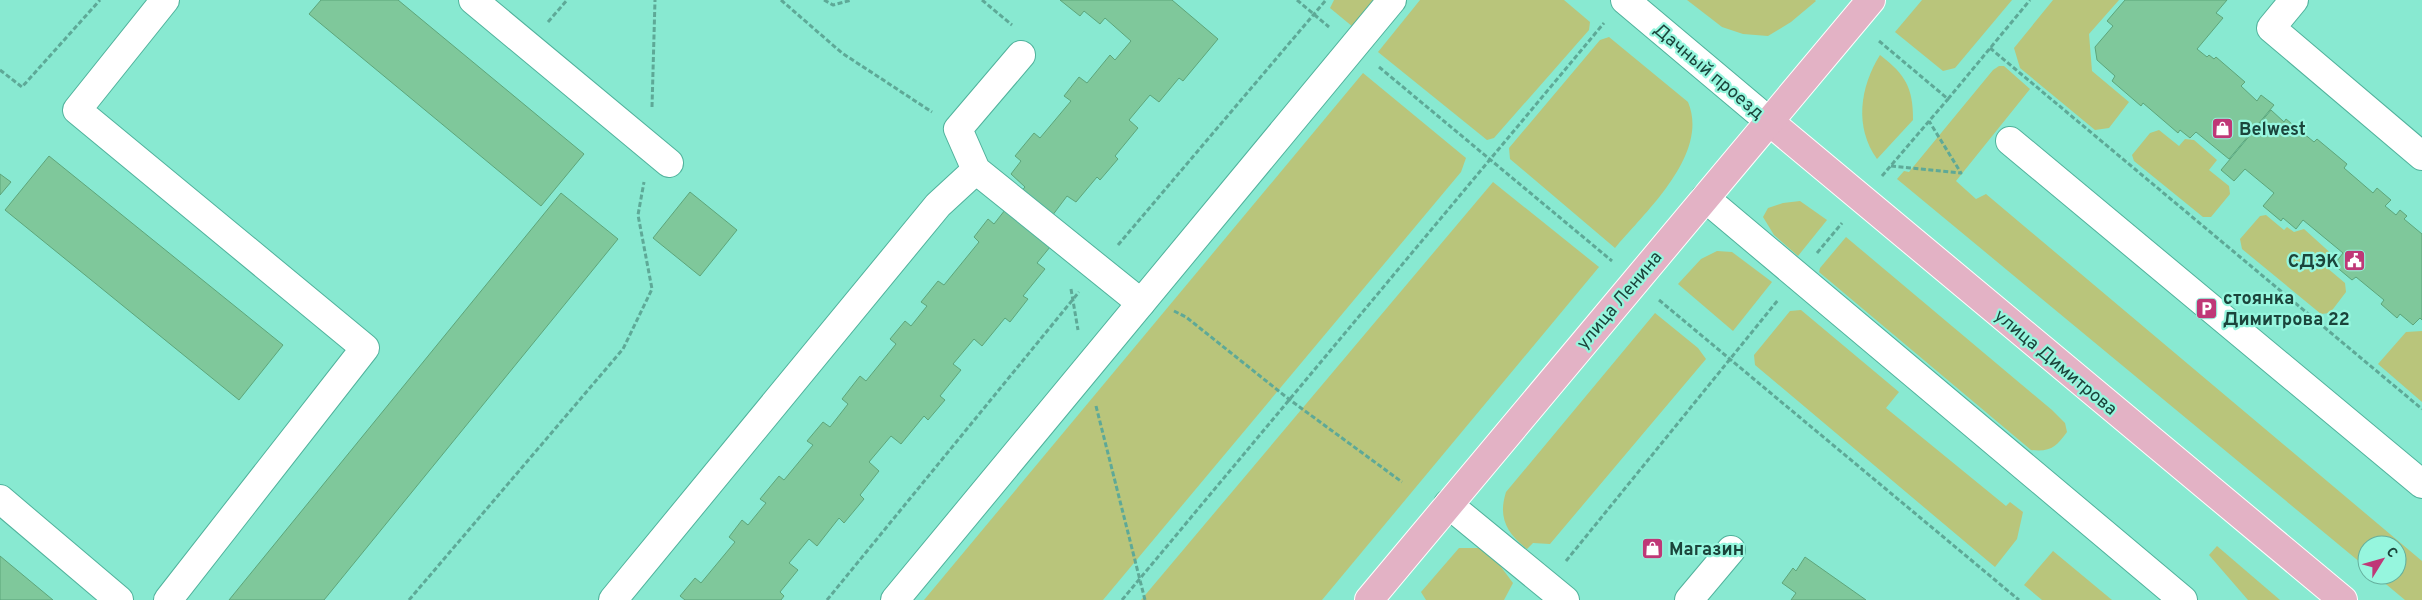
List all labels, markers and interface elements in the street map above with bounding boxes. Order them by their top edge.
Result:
street label: Дачный проезд [1648,19,1768,125]
shop icon: Belwest [2211,117,2235,141]
place label: Belwest [2239,119,2306,142]
street label: улица Ленина [1572,247,1668,355]
public building icon: СДЭК [2343,249,2367,273]
place label: СДЭК [2288,251,2339,274]
place label: стоянка Димитрова 22 [2223,288,2350,332]
parking icon: стоянка Димитрова 22 [2195,296,2219,320]
street label: улица Димитрова [1989,305,2121,421]
north arrow [2357,535,2407,585]
shop icon: Магазин [1641,537,1665,561]
place label: Магазин [1669,539,1744,562]
text: С [2382,544,2401,562]

